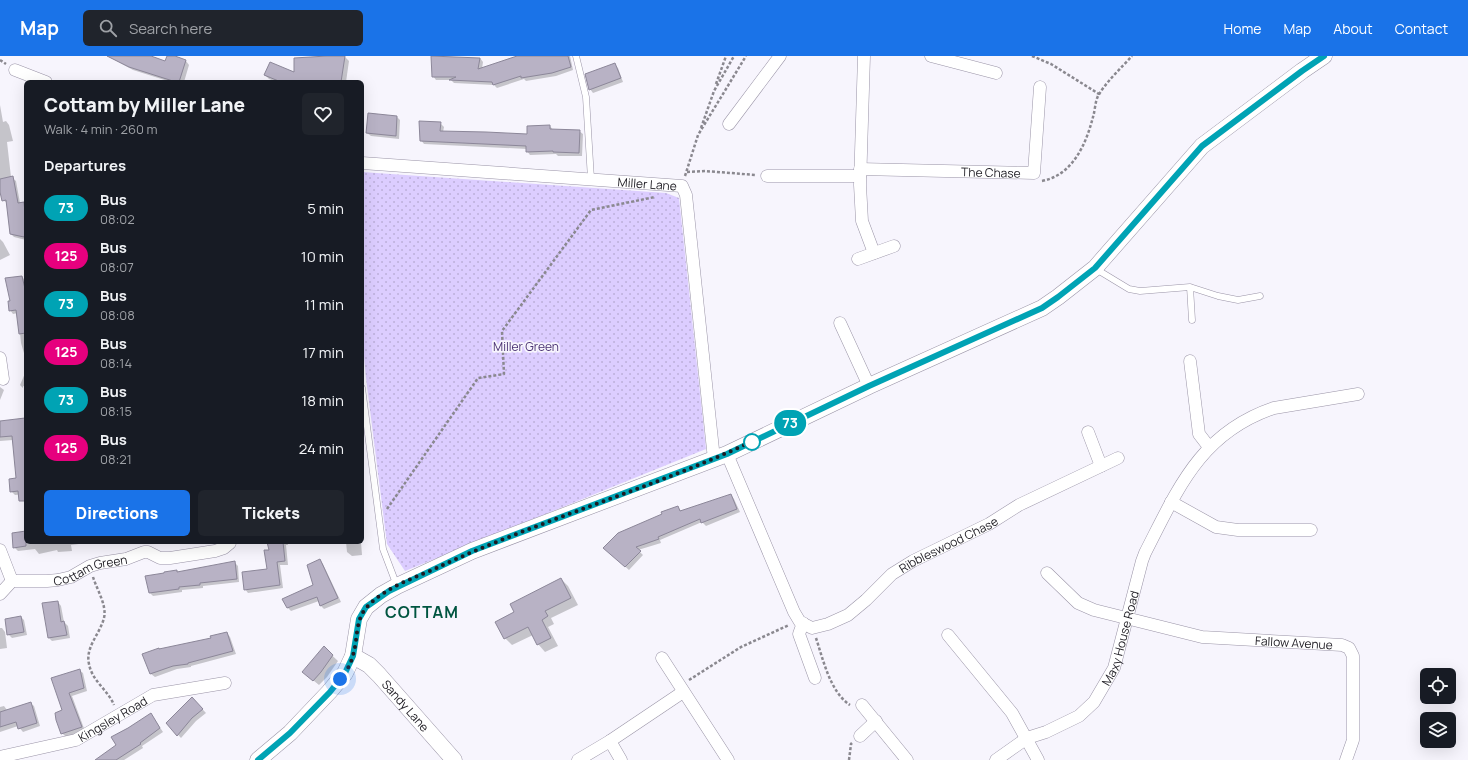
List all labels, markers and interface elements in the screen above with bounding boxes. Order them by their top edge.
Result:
search box [83,10,363,46]
text: Map [20,15,59,41]
icon: search [97,17,119,39]
text: Search here [129,18,212,39]
text: Home [1224,19,1261,38]
text: Map [1283,19,1311,38]
text: About [1333,19,1373,38]
text: Contact [1395,19,1448,38]
text: Cottam by Miller Lane [44,92,245,118]
button: heart [302,93,344,135]
text: Walk · 4 min · 260 m [44,120,158,138]
text: Departures [44,155,126,176]
street label: The Chase [961,163,1021,181]
street label: Miller Lane [617,173,677,194]
text: Bus [100,189,127,210]
text: 73 [58,198,74,217]
text: 5 min [307,198,344,219]
text: 08:02 [100,210,135,228]
text: Bus [100,237,127,258]
text: 125 [55,246,77,265]
text: 10 min [301,246,344,267]
text: 08:07 [100,258,134,276]
text: Bus [100,285,127,306]
text: 73 [58,294,74,313]
text: 11 min [304,294,344,315]
text: 08:08 [100,306,135,324]
text: Bus [100,333,127,354]
park label: Miller Green [493,338,559,355]
text: 125 [55,342,77,361]
text: 17 min [302,342,344,363]
text: 08:14 [100,354,132,372]
text: Bus [100,381,127,402]
text: 73 [58,390,74,409]
text: 18 min [301,390,344,411]
text: 08:15 [100,402,132,420]
line badge: 73 [772,410,808,436]
text: 73 [782,413,798,432]
text: Bus [100,429,127,450]
unlabelled marker [743,433,761,451]
text: 125 [55,438,77,457]
text: 24 min [299,438,344,459]
text: 08:21 [100,450,132,468]
button: Directions [44,490,190,536]
button: Tickets [198,490,344,536]
street label: Ribbleswood Chase [895,512,1001,576]
street label: Cottam Green [53,550,128,589]
street label: Maxy House Road [1097,589,1142,689]
district label: COTTAM [385,601,459,623]
street label: Fallow Avenue [1255,632,1333,653]
map controls [1420,668,1456,748]
button: locate [1420,668,1456,704]
your location [330,669,350,689]
street label: Sandy Lane [378,676,433,735]
street label: Kingsley Road [75,692,150,746]
button: layers [1420,712,1456,748]

